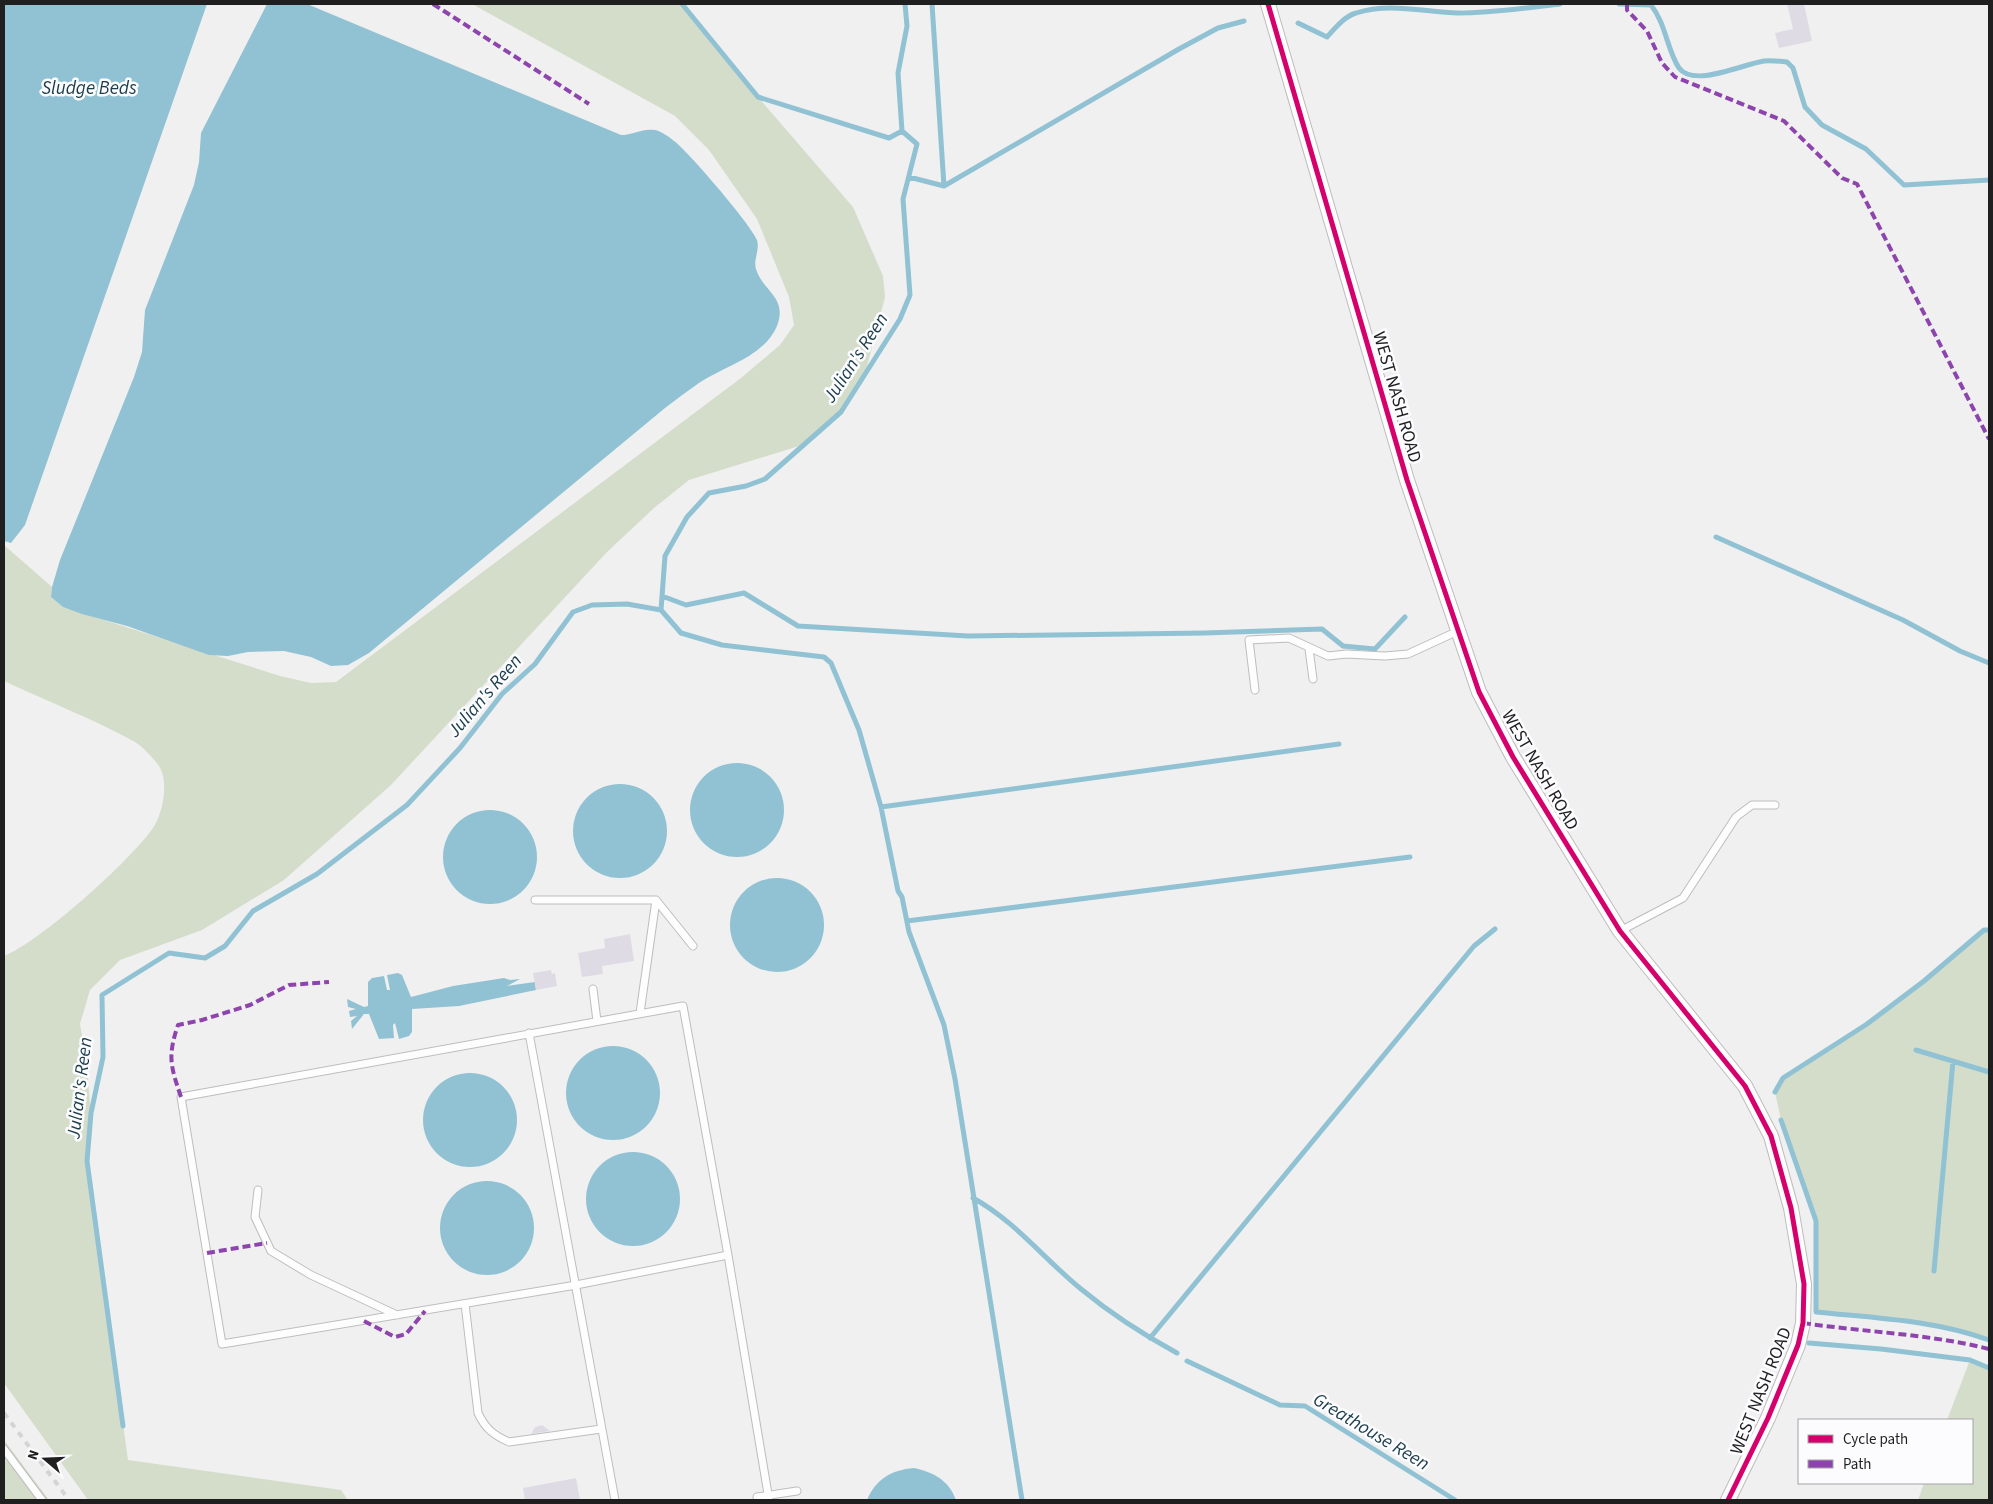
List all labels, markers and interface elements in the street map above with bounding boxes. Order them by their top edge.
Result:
water label: Sludge Beds [41,75,137,102]
water label: Julian's Reen [816,308,895,409]
street label: WEST NASH ROAD [1366,328,1428,466]
water label: Julian's Reen [441,649,529,744]
street label: WEST NASH ROAD [1495,705,1585,835]
water label: Julian's Reen [60,1036,100,1141]
street label: WEST NASH ROAD [1724,1324,1798,1458]
water label: Greathouse Reen [1308,1387,1434,1477]
legend [1798,1419,1973,1484]
text: Cycle path [1843,1429,1908,1450]
north arrow [20,1434,70,1484]
text: N [23,1447,45,1463]
text: Path [1843,1454,1871,1475]

